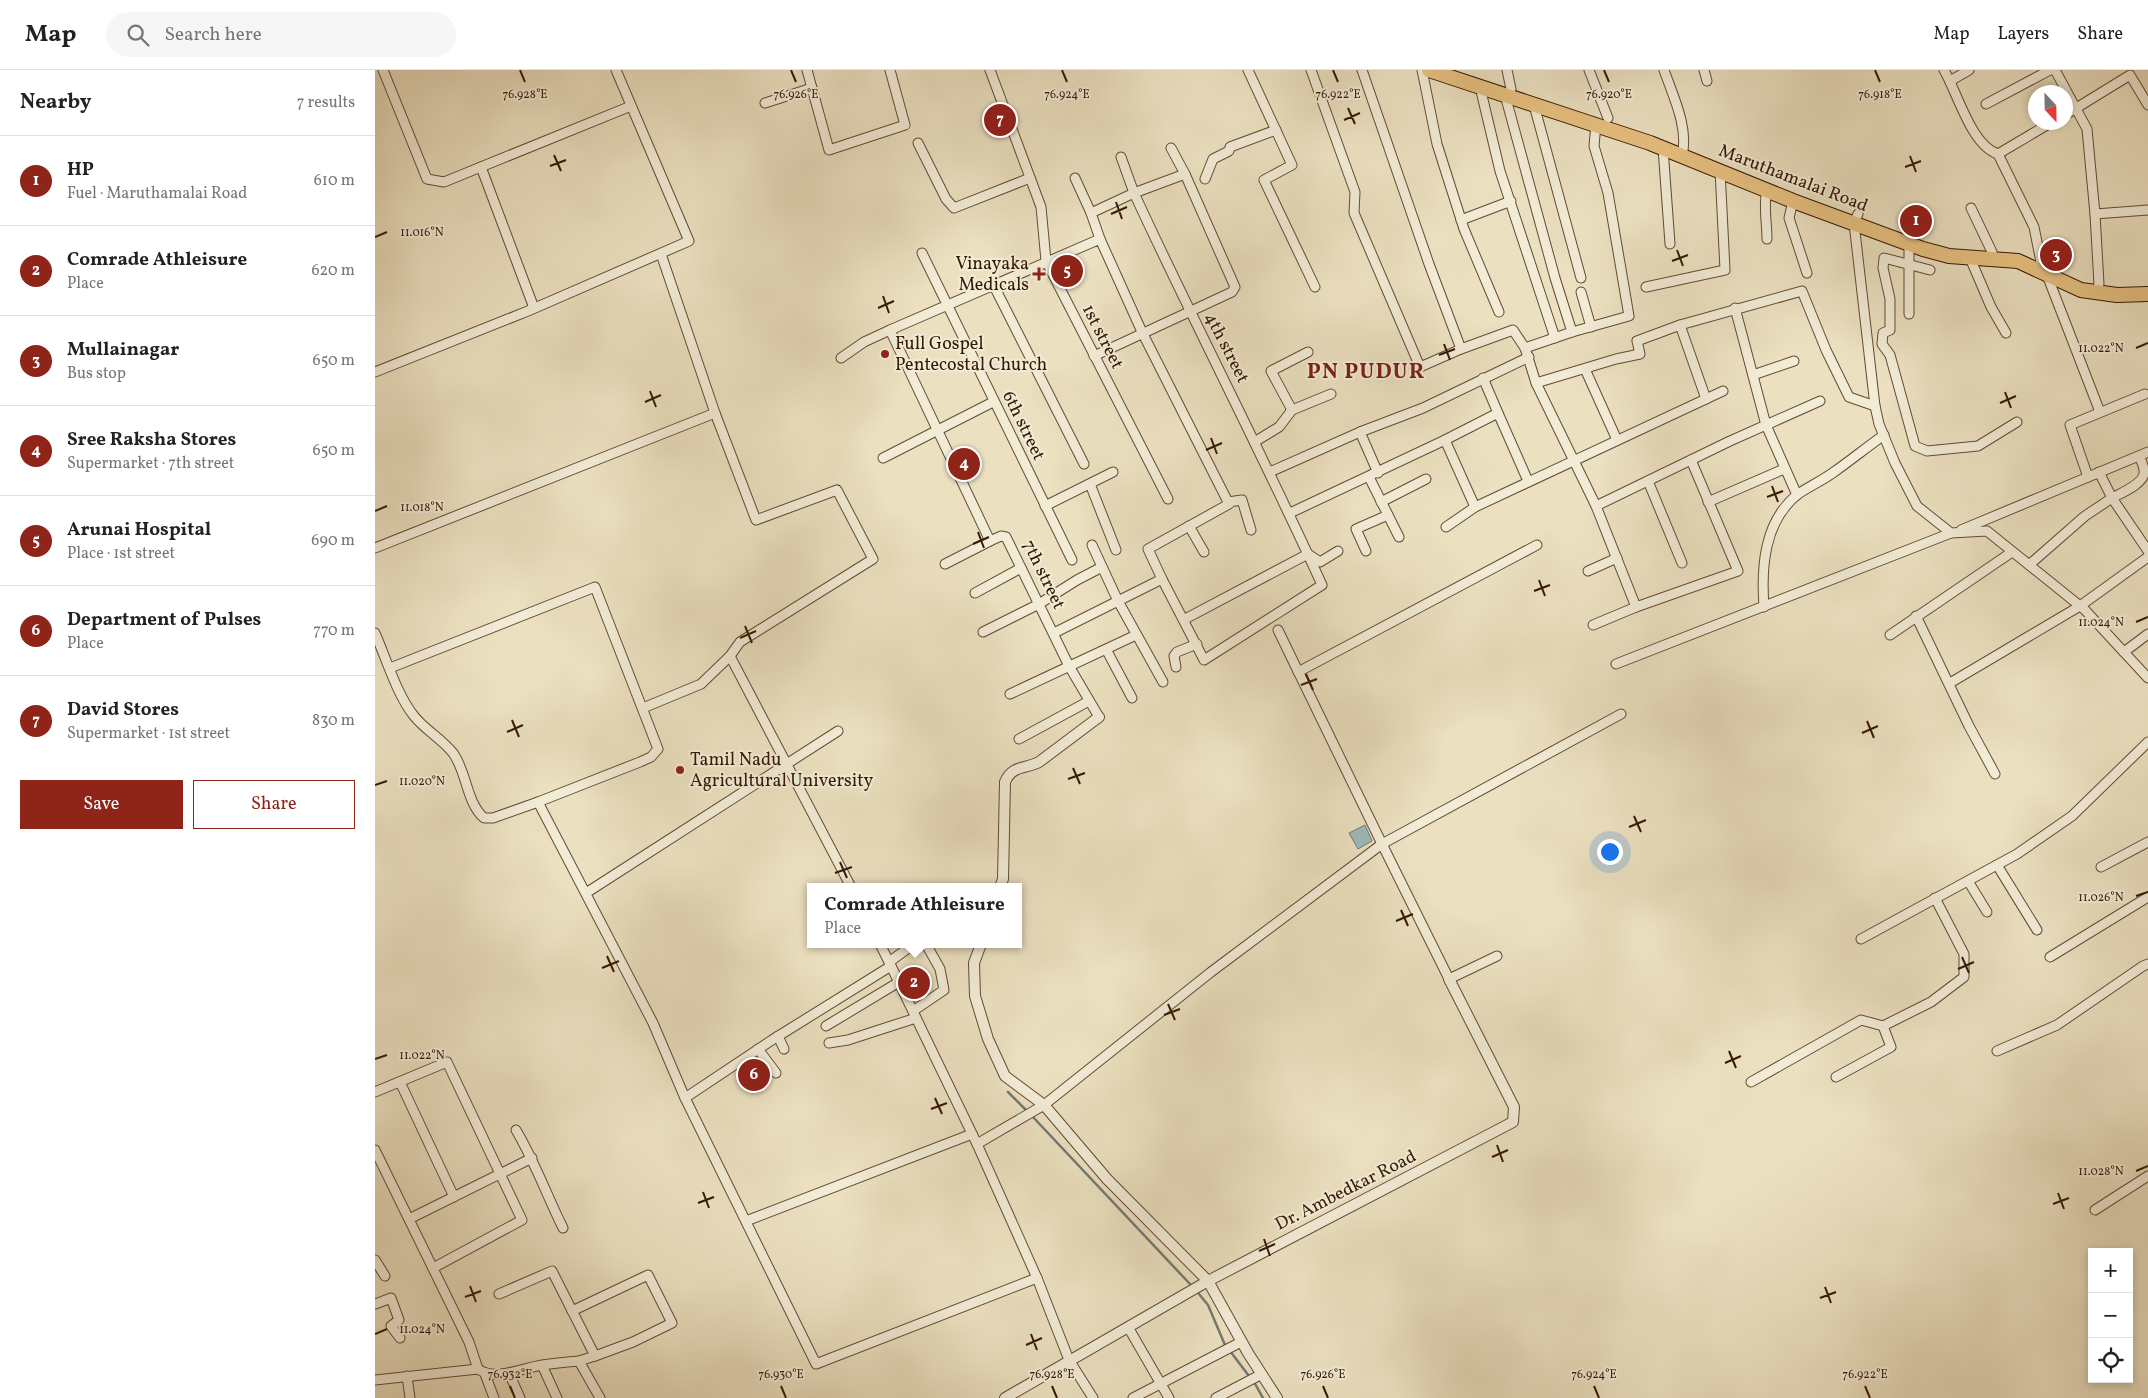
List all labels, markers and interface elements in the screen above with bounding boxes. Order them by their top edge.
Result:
search box [106,12,456,57]
text: Map [25,18,76,52]
icon: search [124,21,152,49]
text: Search here [164,22,262,48]
text: Map [1933,22,1969,47]
text: Layers [1997,22,2049,47]
text: Share [2077,22,2123,47]
north arrow [2028,85,2073,130]
text: 76.928°E [502,87,548,103]
text: 76.926°E [773,87,819,103]
text: 76.924°E [1044,87,1090,103]
text: 76.922°E [1315,87,1361,103]
text: 76.920°E [1586,87,1632,103]
text: 76.918°E [1858,87,1902,103]
text: Nearby [20,88,91,117]
text: 7 results [297,92,355,114]
pin: 7 [984,101,1016,139]
street label: Maruthamalai Road [1715,139,1871,219]
text: HP [67,157,94,183]
text: 1 [33,170,39,192]
text: 610 m [314,170,355,192]
text: Fuel · Maruthamalai Road [67,183,247,205]
pin: 1 [1900,202,1932,240]
text: 11.016°N [400,225,444,241]
pin: 3 [2040,236,2072,274]
text: Comrade Athleisure [67,247,247,273]
place label: Vinayaka Medicals [955,252,1029,298]
pin: 5 [1051,252,1083,290]
text: 2 [32,260,40,282]
text: 620 m [311,260,355,282]
marker: Vinayaka Medicals [1033,268,1045,280]
text: Place [67,273,104,295]
street label: 1st street [1075,300,1129,374]
street label: 4th street [1198,308,1254,388]
place label: Full Gospel Pentecostal Church [895,332,1047,378]
text: Mullainagar [67,337,179,363]
text: 11.022°N [2078,341,2124,357]
marker: Full Gospel Pentecostal Church [879,348,891,360]
text: 3 [32,350,40,372]
text: 650 m [313,350,355,372]
district label: PN PUDUR [1307,357,1425,388]
text: Bus stop [67,363,126,385]
street label: 6th street [995,387,1051,465]
text: Sree Raksha Stores [67,427,236,453]
text: 4 [31,440,41,462]
text: 650 m [313,440,355,462]
pin: 4 [948,445,980,483]
text: Supermarket · 7th street [67,453,234,475]
text: 11.018°N [400,500,444,516]
text: Arunai Hospital [67,517,211,543]
text: 5 [32,530,40,552]
text: 690 m [311,530,355,552]
street label: 7th street [1015,536,1071,614]
text: Place · 1st street [67,543,175,565]
text: Department of Pulses [67,607,261,633]
text: 11.024°N [2078,615,2124,631]
text: 6 [32,620,40,642]
text: 770 m [313,620,355,642]
text: Place [67,633,104,655]
text: David Stores [67,697,179,723]
text: 7 [32,710,40,732]
text: 830 m [312,710,355,732]
text: Supermarket · 1st street [67,723,230,745]
place label: Tamil Nadu Agricultural University [690,748,874,794]
marker: Tamil Nadu Agricultural University [674,764,686,776]
text: 11.020°N [399,774,445,790]
button: Save [20,780,183,829]
button: Share [193,780,355,829]
your location [1597,839,1623,865]
popup [807,883,1022,948]
text: 11.026°N [2078,890,2124,906]
text: Comrade Athleisure [824,892,1005,918]
text: Place [824,918,861,940]
pin: 2 [898,964,930,1002]
text: 11.022°N [399,1048,445,1064]
pin: 6 [738,1056,770,1094]
street label: Dr. Ambedkar Road [1271,1145,1421,1237]
text: 11.028°N [2078,1164,2124,1180]
map controls [2088,1248,2133,1383]
button: + [2088,1248,2133,1293]
button: − [2088,1293,2133,1338]
text: 11.024°N [399,1322,445,1338]
button: locate [2088,1338,2133,1383]
text: 76.932°E [488,1367,532,1383]
text: 76.930°E [758,1367,804,1383]
text: 76.928°E [1029,1367,1075,1383]
text: 76.926°E [1300,1367,1346,1383]
text: 76.924°E [1571,1367,1617,1383]
text: 76.922°E [1842,1367,1888,1383]

